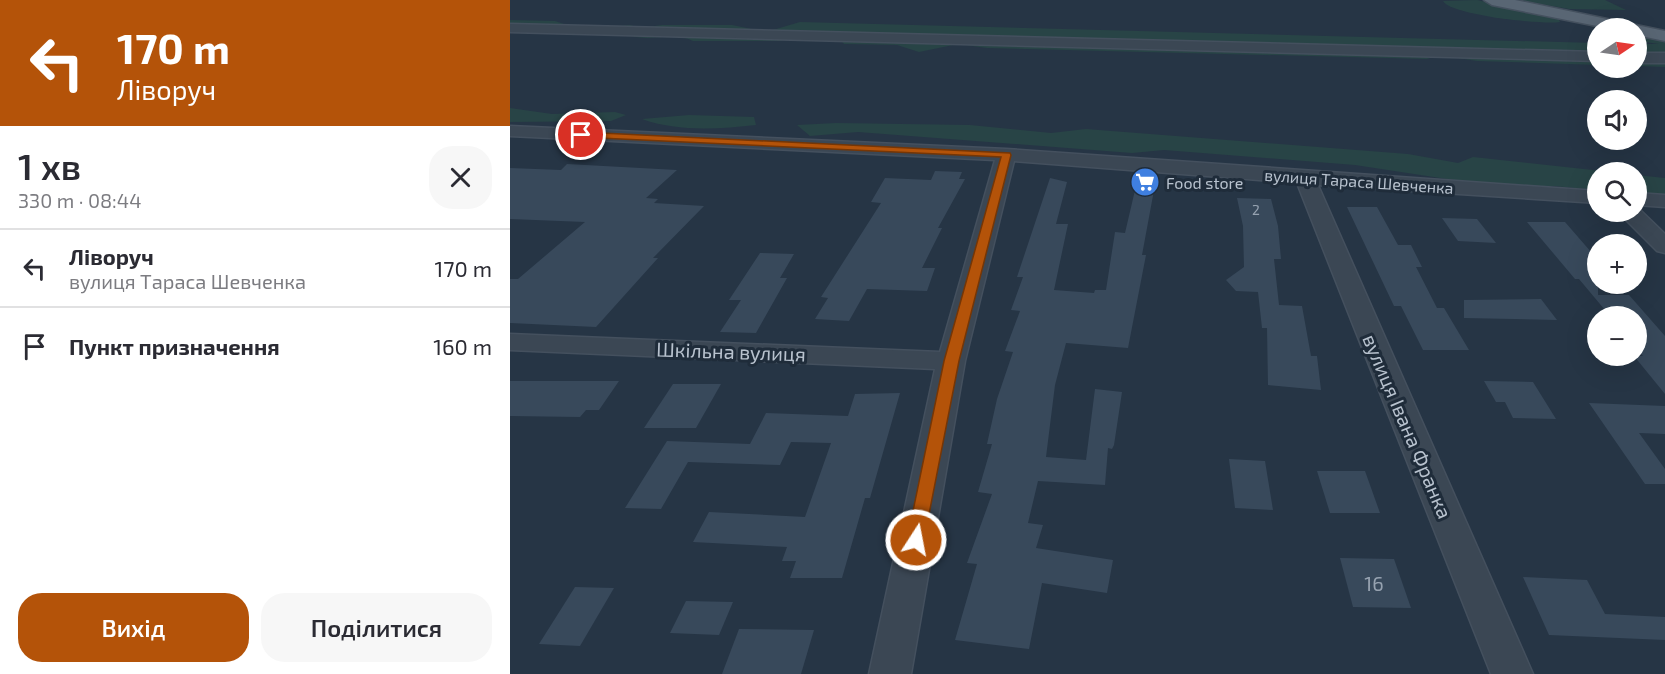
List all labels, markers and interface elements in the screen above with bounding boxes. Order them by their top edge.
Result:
north arrow [1587,18,1647,78]
map controls [1587,18,1647,366]
text: 170 m [117,22,230,72]
icon: left [18,24,96,102]
text: Ліворуч [117,73,216,105]
button: sound [1587,90,1647,150]
pin [555,109,606,160]
icon: arrive [564,118,597,151]
text: 1 хв [18,144,81,187]
button: close [429,146,492,209]
button: search [1587,162,1647,222]
street label: вулиця Тараса Шевченка [1264,165,1454,198]
supermarket icon: Food store [1129,166,1161,198]
place label: Food store [1166,173,1243,192]
text: 330 m · 08:44 [18,188,141,212]
house number: 2 [1252,201,1260,218]
button: + [1587,234,1647,294]
text: Ліворуч [69,243,154,269]
icon: left [18,252,51,285]
text: 170 m [435,255,492,281]
text: вулиця Тараса Шевченка [69,269,306,293]
button: − [1587,306,1647,366]
icon: arrive [18,330,51,363]
street label: вулиця Івана Франка [1357,330,1458,522]
text: Пункт призначення [69,333,280,359]
text: 160 m [433,333,492,359]
street label: Шкільна вулиця [656,336,806,367]
position arrow [884,508,948,572]
house number: 16 [1364,571,1384,595]
button: Вихід [18,593,249,662]
button: Поділитися [261,593,492,662]

